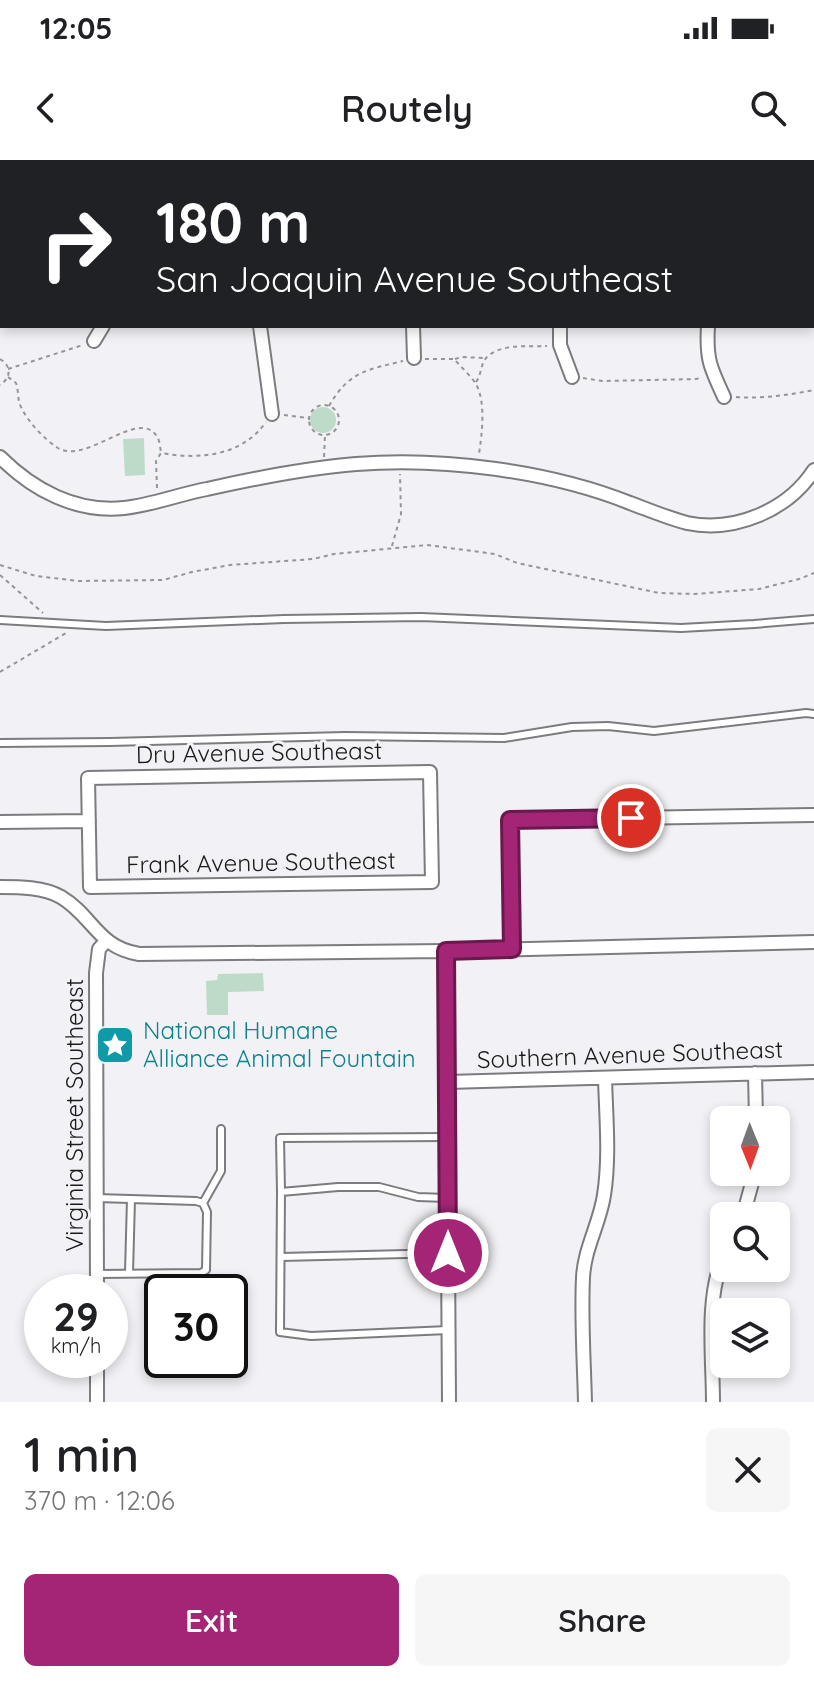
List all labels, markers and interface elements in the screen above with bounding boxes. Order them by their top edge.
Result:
text: 12:05 [40,9,113,47]
icon: back [24,86,68,130]
text: Routely [341,86,473,131]
icon: search [746,86,790,130]
text: 180 m [156,187,310,257]
icon: right [24,192,128,296]
text: San Joaquin Avenue Southeast [156,256,673,301]
street label: Dru Avenue Southeast [136,735,382,769]
pin [597,784,665,852]
icon: arrive [609,796,653,840]
street label: Frank Avenue Southeast [126,845,396,879]
street label: Virginia Street Southeast [59,978,89,1252]
place label: National Humane Alliance Animal Fountain [143,1015,416,1073]
place icon: National Humane Alliance Animal Fountain [94,1024,136,1066]
street label: Southern Avenue Southeast [476,1034,784,1074]
north arrow [710,1106,790,1186]
map controls [710,1106,790,1378]
button: search [710,1202,790,1282]
position arrow [406,1211,490,1295]
speed limit sign: 30 [144,1274,248,1378]
text: 29 [53,1291,99,1341]
button: layers [710,1298,790,1378]
text: km/h [51,1333,101,1358]
text: 1 min [24,1424,139,1484]
button: close [706,1428,790,1512]
text: 370 m · 12:06 [24,1484,175,1517]
button: Exit [24,1574,399,1666]
button: Share [415,1574,790,1666]

